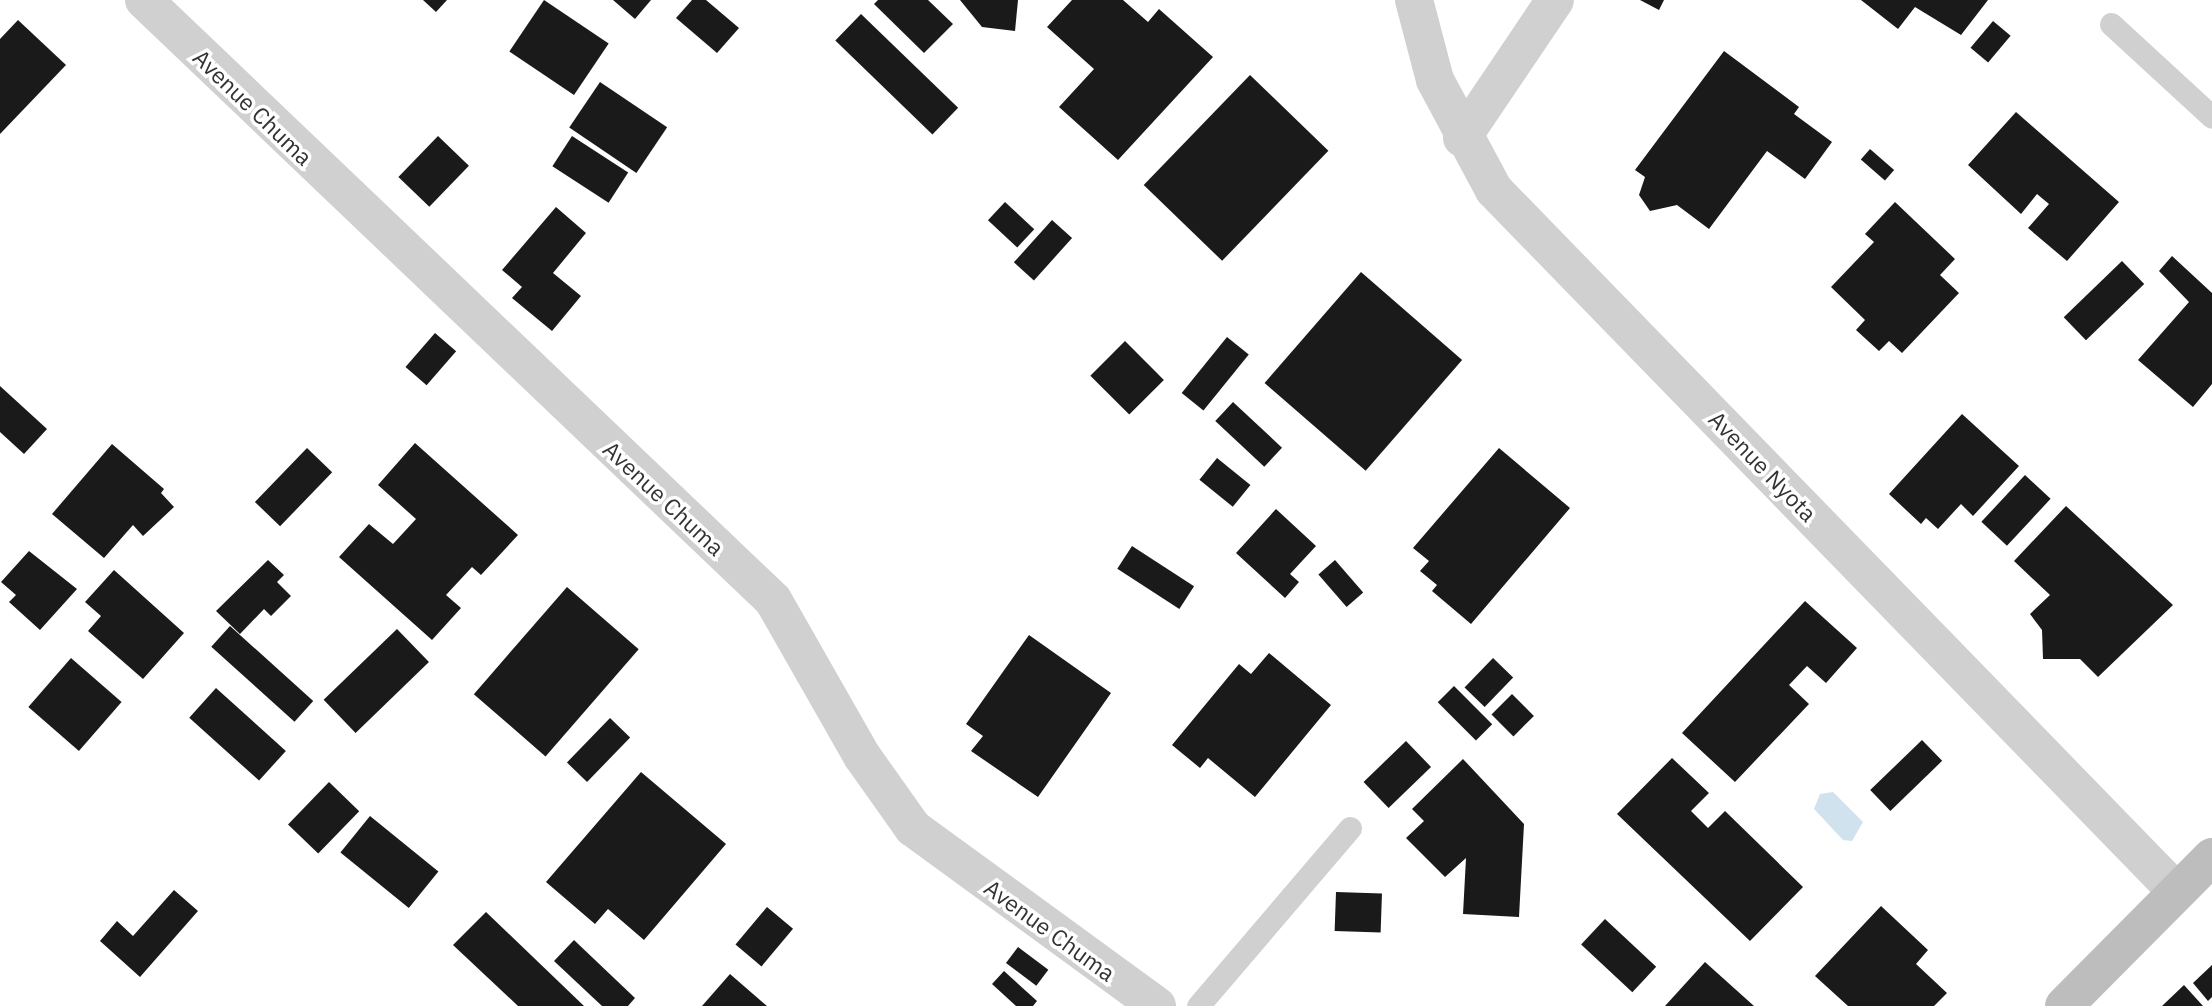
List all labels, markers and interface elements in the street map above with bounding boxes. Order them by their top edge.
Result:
street label: Avenue Chuma [188,43,318,171]
street label: Avenue Nyota [1703,405,1823,527]
street label: Avenue Chuma [598,435,730,561]
street label: Avenue Chuma [979,873,1121,987]

